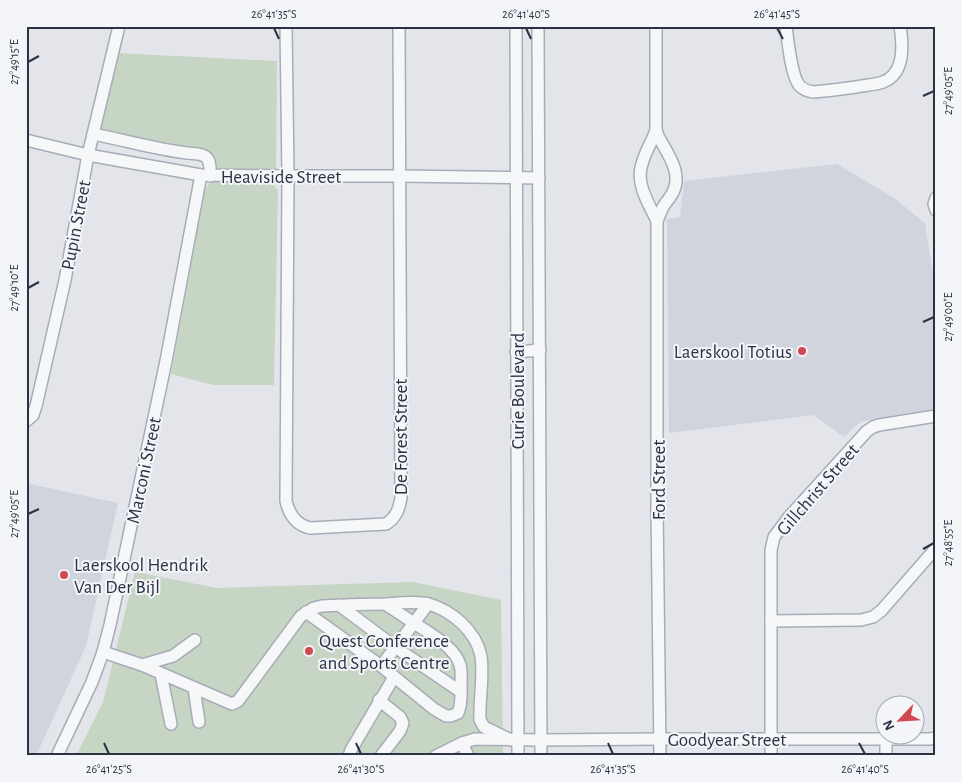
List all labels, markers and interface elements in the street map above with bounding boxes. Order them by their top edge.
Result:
text: 26°41'35"S [251,8,297,20]
text: 26°41'40"S [502,8,550,20]
text: 26°41'45"S [754,8,800,20]
text: 27°49'15"E [8,39,20,85]
text: 27°49'05"E [942,67,954,115]
street label: Heaviside Street [221,168,341,187]
street label: Pupin Street [58,179,95,272]
text: 27°49'10"E [8,264,20,312]
text: 27°49'00"E [942,292,954,342]
street label: Curie Boulevard [509,333,528,449]
place label: Laerskool Totius [674,343,792,362]
marker: Laerskool Totius [796,345,808,357]
street label: De Forest Street [392,379,411,495]
street label: Marconi Street [124,415,165,525]
street label: Ford Street [650,440,669,520]
street label: Gillchrist Street [774,441,863,539]
text: 27°49'05"E [8,490,20,538]
text: 27°48'55"E [942,519,954,566]
place label: Laerskool Hendrik Van Der Bijl [74,556,208,597]
marker: Laerskool Hendrik Van Der Bijl [58,569,70,581]
place label: Quest Conference and Sports Centre [319,632,450,673]
marker: Quest Conference and Sports Centre [303,645,315,657]
north arrow [874,694,924,744]
text: N [881,718,898,732]
street label: Goodyear Street [668,731,786,750]
text: 26°41'25"S [86,763,132,775]
text: 26°41'30"S [338,763,385,775]
text: 26°41'35"S [590,763,636,775]
text: 26°41'40"S [841,763,889,775]

